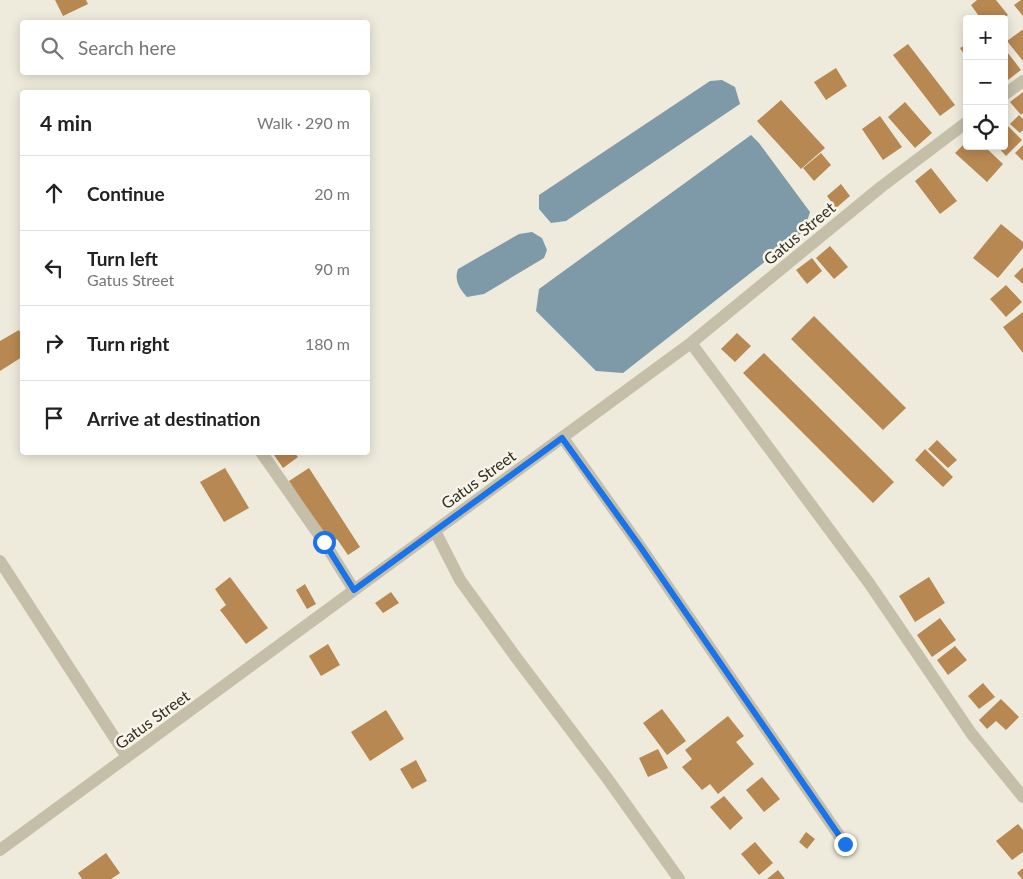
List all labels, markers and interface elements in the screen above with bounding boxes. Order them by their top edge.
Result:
map controls [963,15,1008,150]
button: + [963,15,1008,60]
search box [20,20,370,75]
icon: search [38,34,66,62]
text: Search here [78,36,176,59]
button: − [963,60,1008,105]
button: locate [963,105,1008,150]
text: 4 min [40,110,92,135]
text: Walk · 290 m [257,113,350,132]
icon: ahead [40,179,68,207]
text: Continue [87,182,165,205]
text: 20 m [314,184,350,203]
street label: Gatus Street [759,197,839,268]
text: Turn left [87,247,158,270]
icon: left [40,254,68,282]
text: 90 m [314,259,350,278]
text: Gatus Street [87,270,174,289]
icon: right [40,329,68,357]
text: Turn right [87,332,169,355]
text: 180 m [305,334,350,353]
icon: arrive [40,404,68,432]
text: Arrive at destination [87,407,260,430]
street label: Gatus Street [437,446,519,512]
route start [313,531,336,554]
street label: Gatus Street [111,686,193,752]
route end [834,833,857,856]

